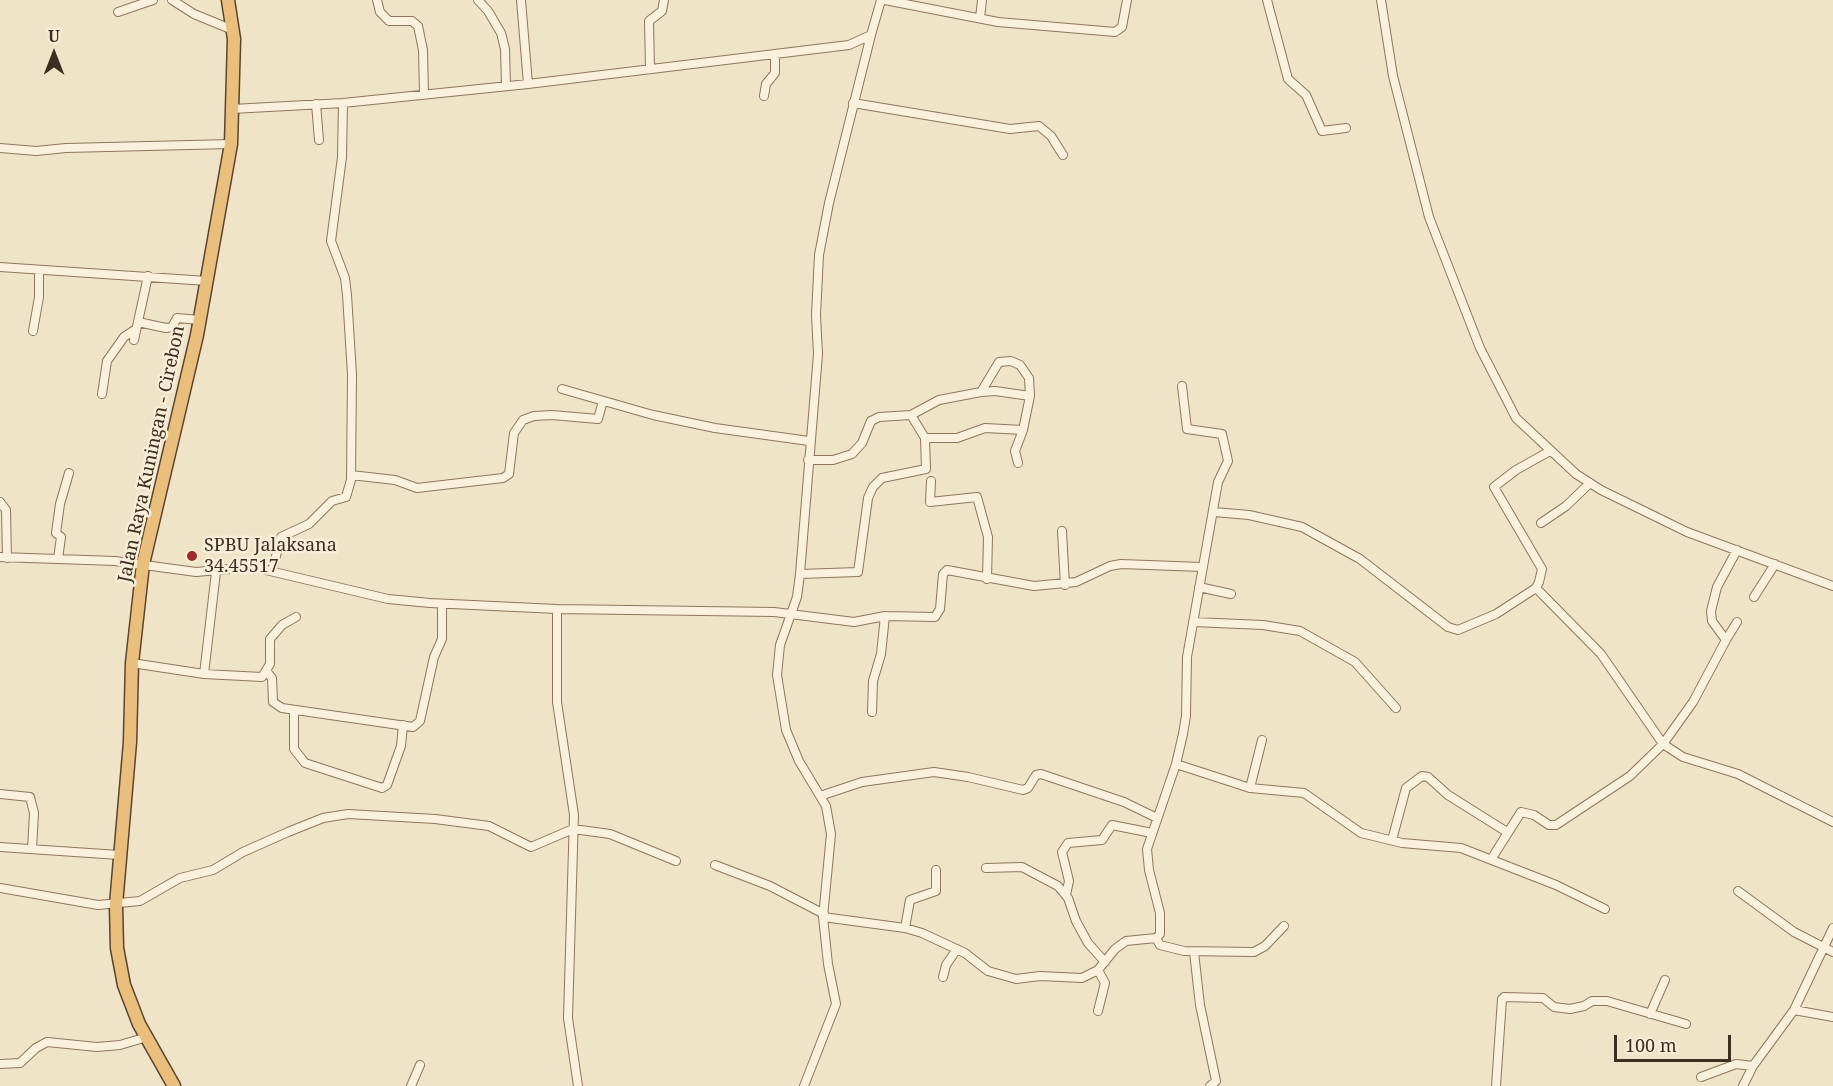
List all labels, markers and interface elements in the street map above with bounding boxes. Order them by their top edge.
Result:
north arrow [24,24,84,84]
text: U [48,25,60,47]
street label: Jalan Raya Kuningan - Cirebon [114,324,190,584]
place label: SPBU Jalaksana 34.45517 [204,535,337,578]
marker: SPBU Jalaksana 34.45517 [185,549,199,563]
scale bar [1617,1023,1734,1061]
text: 100 m [1625,1033,1677,1057]

